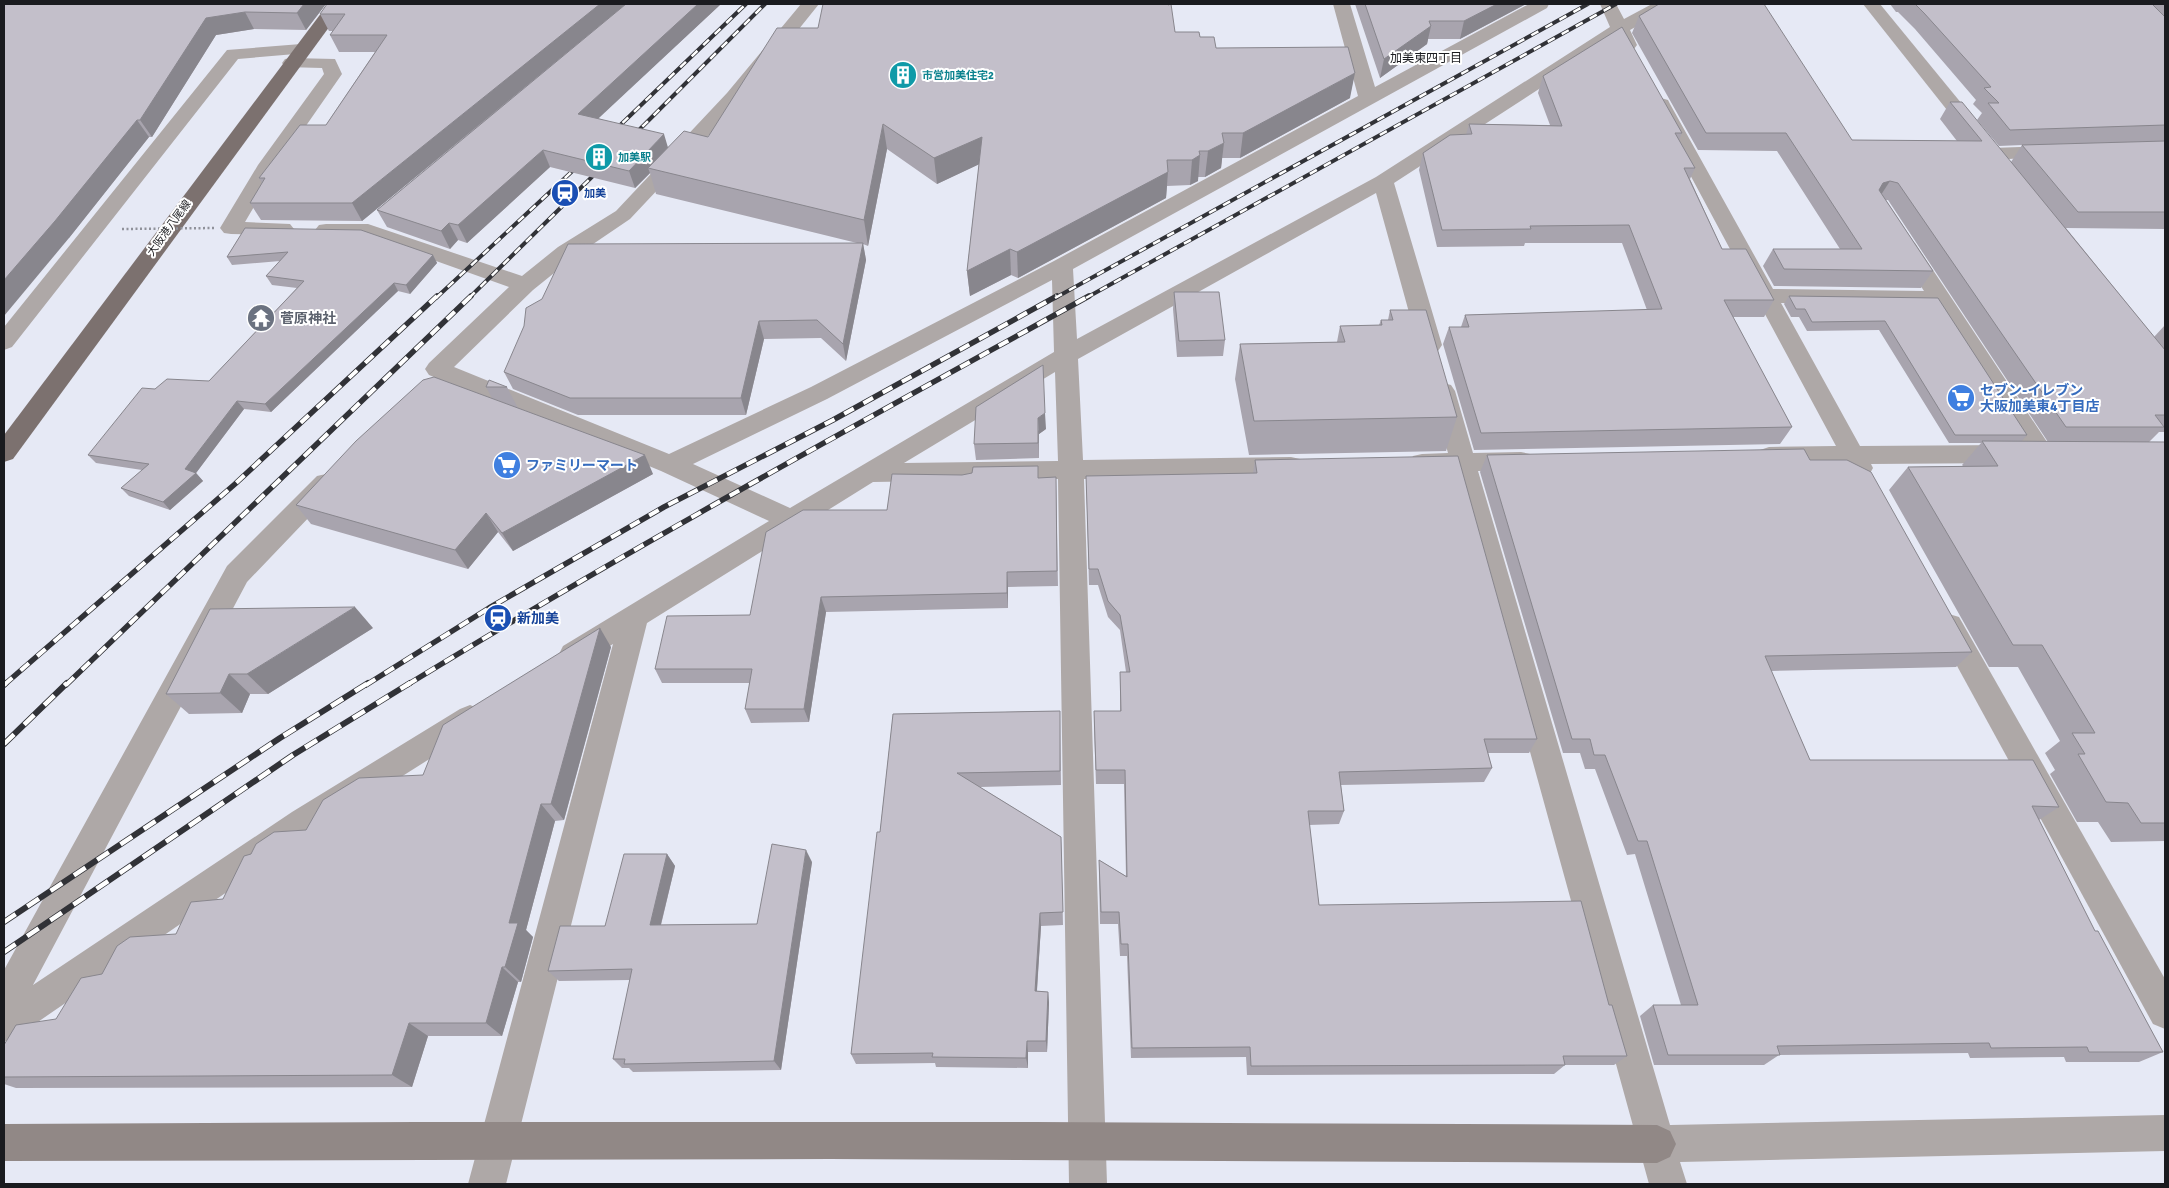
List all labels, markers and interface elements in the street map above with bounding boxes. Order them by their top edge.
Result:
district label: 加美東四丁目 [1390,51,1462,66]
building icon: 市営加美住宅2 [888,60,918,90]
place label: 市営加美住宅2 [922,69,994,82]
building icon: 加美駅 [584,142,614,172]
place label: 加美駅 [618,151,651,164]
station icon: 加美 [550,178,580,208]
place label: 加美 [584,187,606,200]
street label: 大阪港八尾線 [144,197,194,259]
temple icon: 菅原神社 [246,303,276,333]
place label: 菅原神社 [280,310,336,327]
place label: セブン-イレブン 大阪加美東4丁目店 [1980,382,2100,415]
supermarket icon: セブン-イレブン 大阪加美東4丁目店 [1946,383,1976,413]
supermarket icon: ファミリーマート [492,450,522,480]
place label: ファミリーマート [526,457,638,474]
station icon: 新加美 [483,603,513,633]
place label: 新加美 [517,610,559,627]

